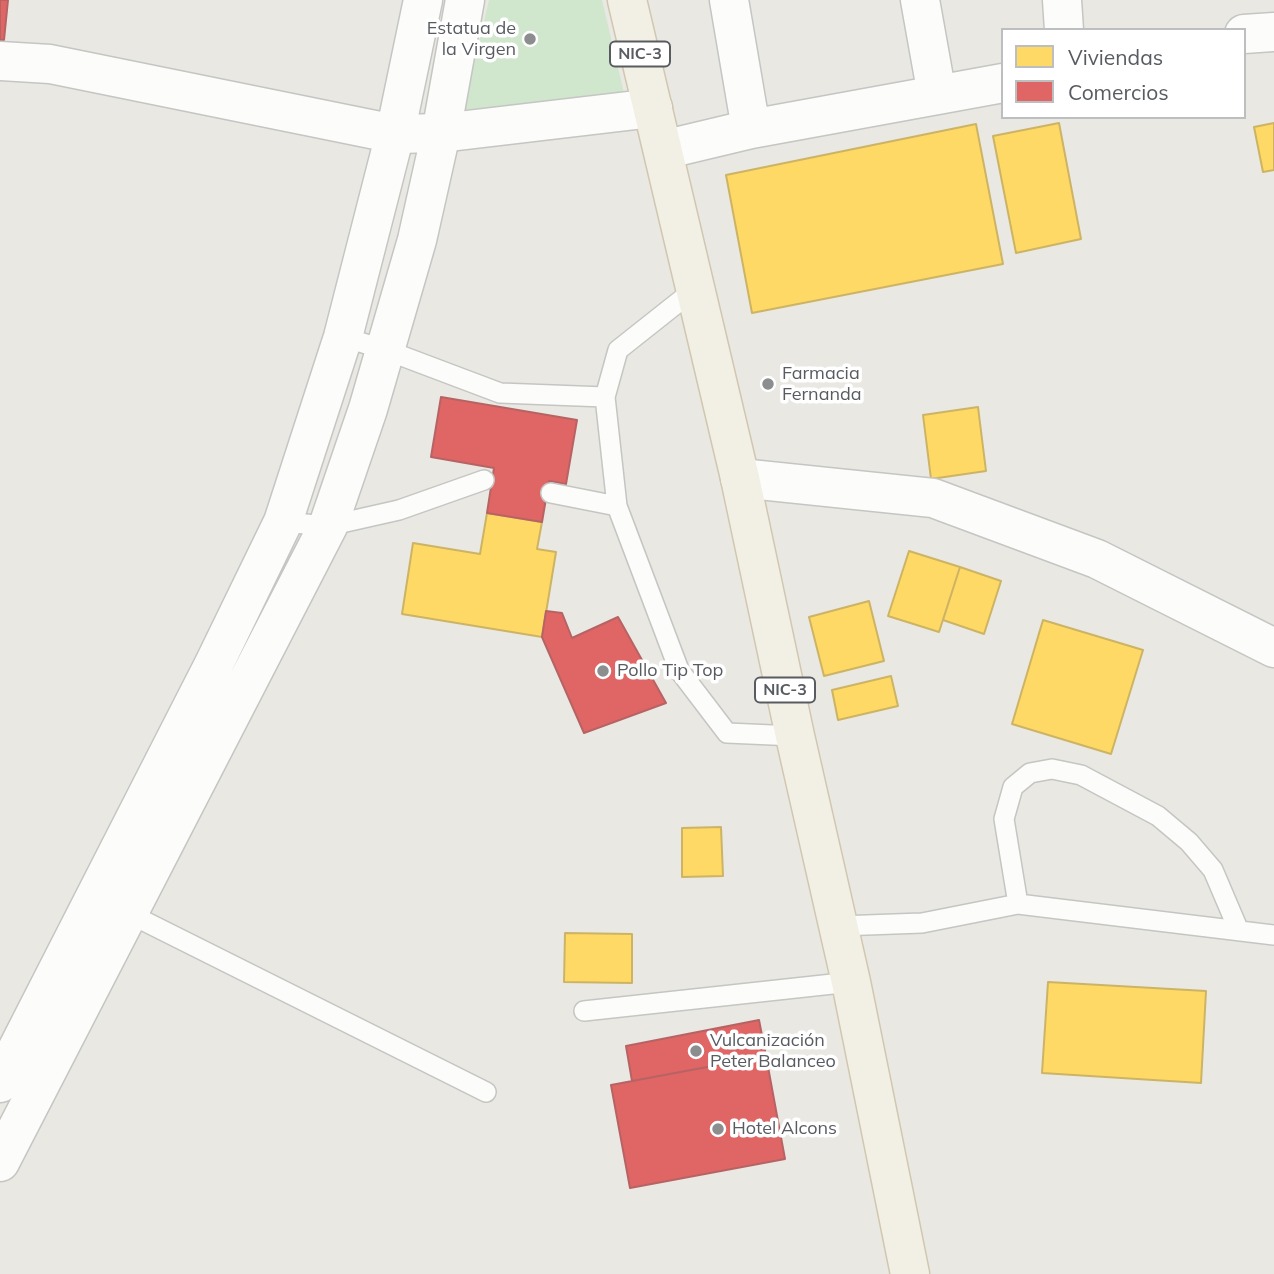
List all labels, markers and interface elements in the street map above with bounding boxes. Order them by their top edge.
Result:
place label: Estatua de la Virgen [427,18,516,60]
legend [1001,28,1246,119]
marker: Estatua de la Virgen [522,31,538,47]
road number: NIC-3 [610,42,670,66]
text: Viviendas [1068,44,1163,70]
text: Comercios [1068,79,1169,105]
place label: Farmacia Fernanda [782,363,862,406]
marker: Farmacia Fernanda [760,376,776,392]
place label: Pollo Tip Top [617,660,723,682]
marker: Pollo Tip Top [595,663,611,679]
road number: NIC-3 [755,678,815,702]
place label: Vulcanización Peter Balanceo [710,1030,836,1072]
marker: Vulcanización Peter Balanceo [688,1043,704,1059]
place label: Hotel Alcons [732,1118,837,1140]
marker: Hotel Alcons [710,1121,726,1137]

